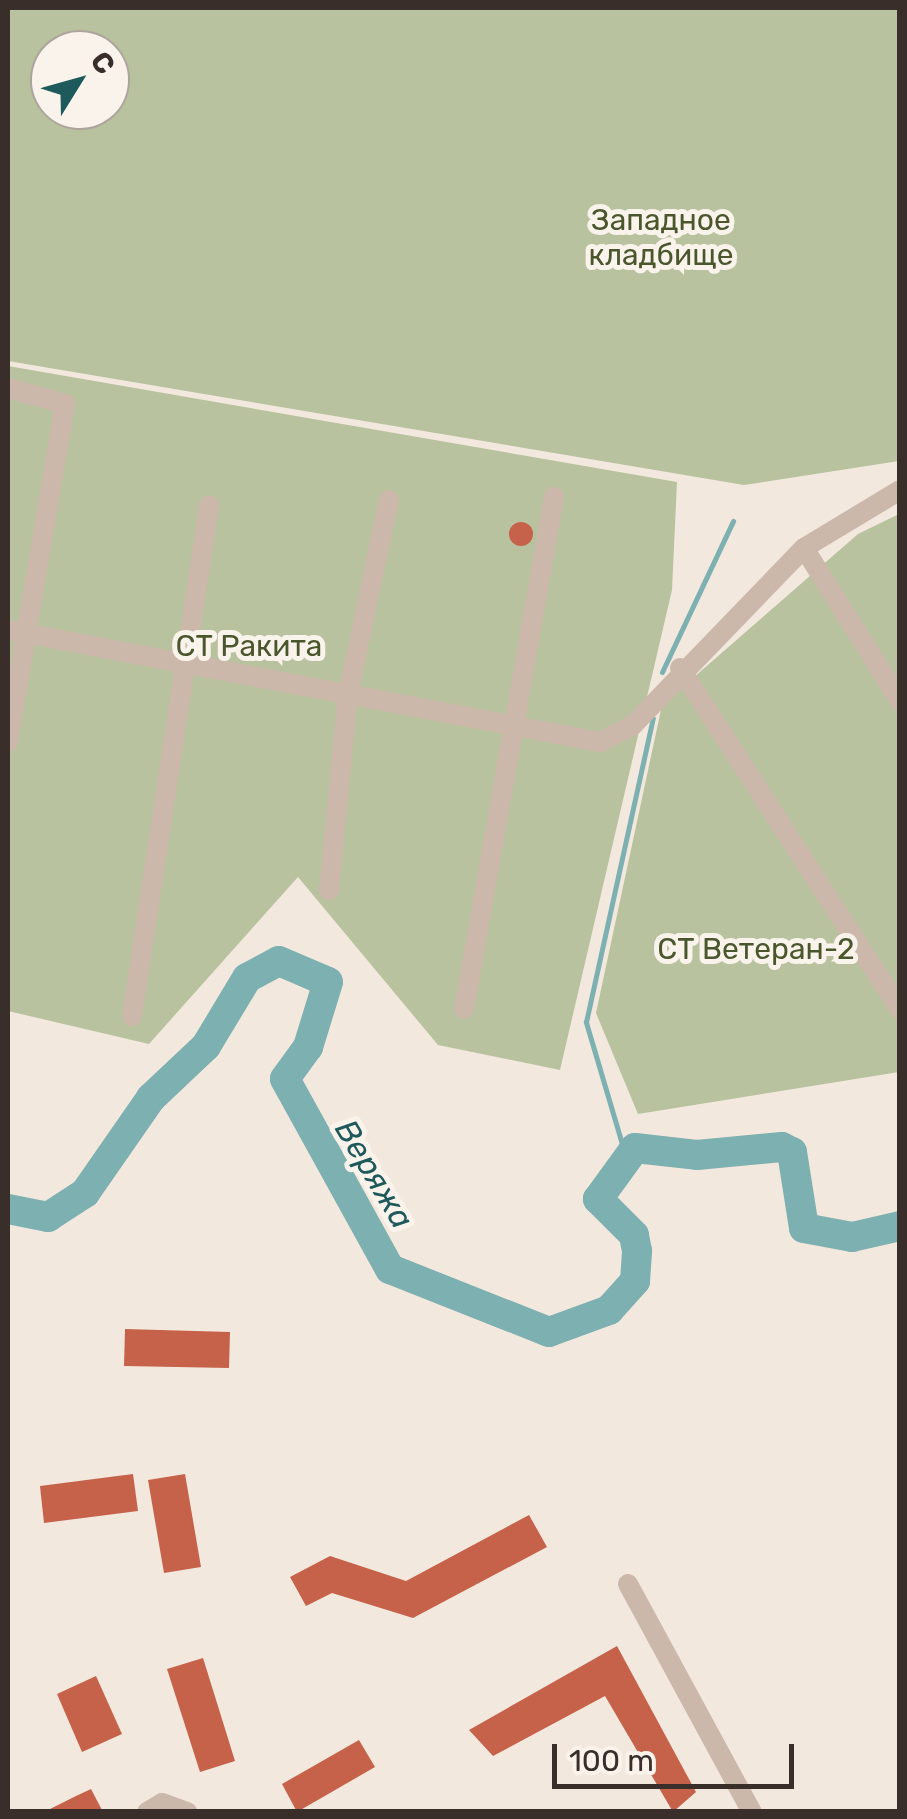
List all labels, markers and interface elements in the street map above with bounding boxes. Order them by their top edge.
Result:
north arrow [30,30,130,130]
text: С [84,45,122,81]
park label: Западное кладбище [589,202,733,272]
park label: СТ Ракита [176,628,322,664]
park label: СТ Ветеран-2 [657,931,855,967]
water label: Веряжа [327,1113,421,1235]
scale bar [557,1724,800,1786]
text: 100 m [569,1743,654,1779]

